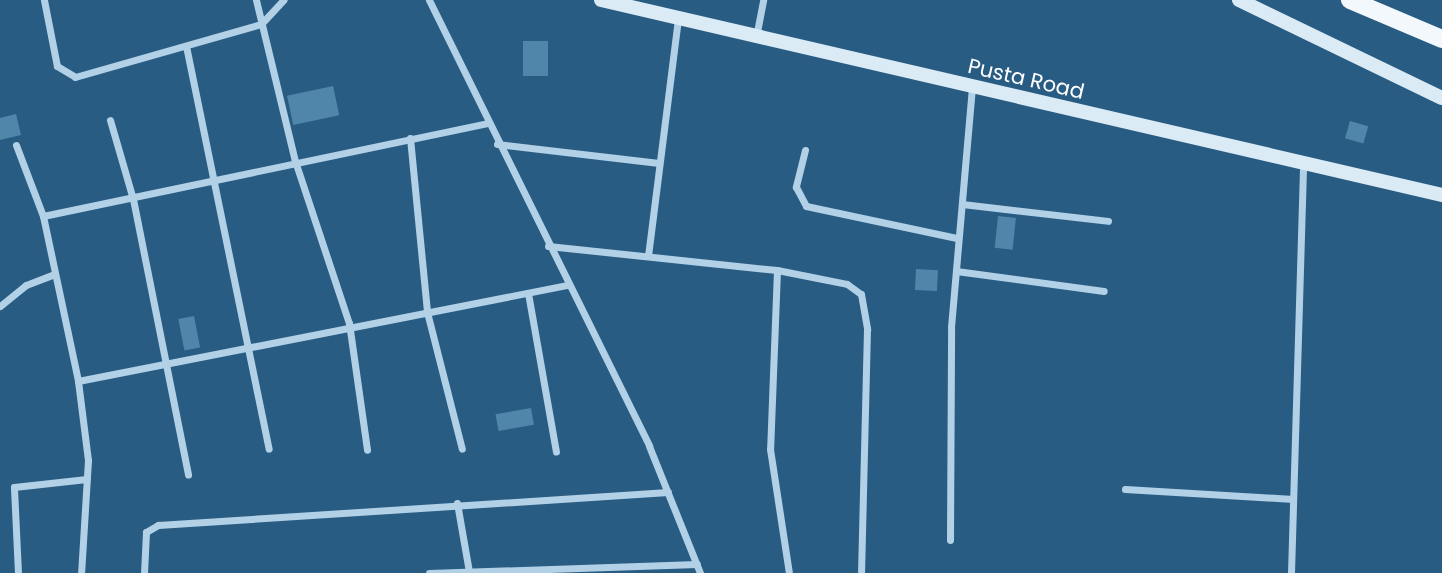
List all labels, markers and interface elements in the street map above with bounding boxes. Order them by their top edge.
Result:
street label: Pusta Road [965,53,1087,105]

